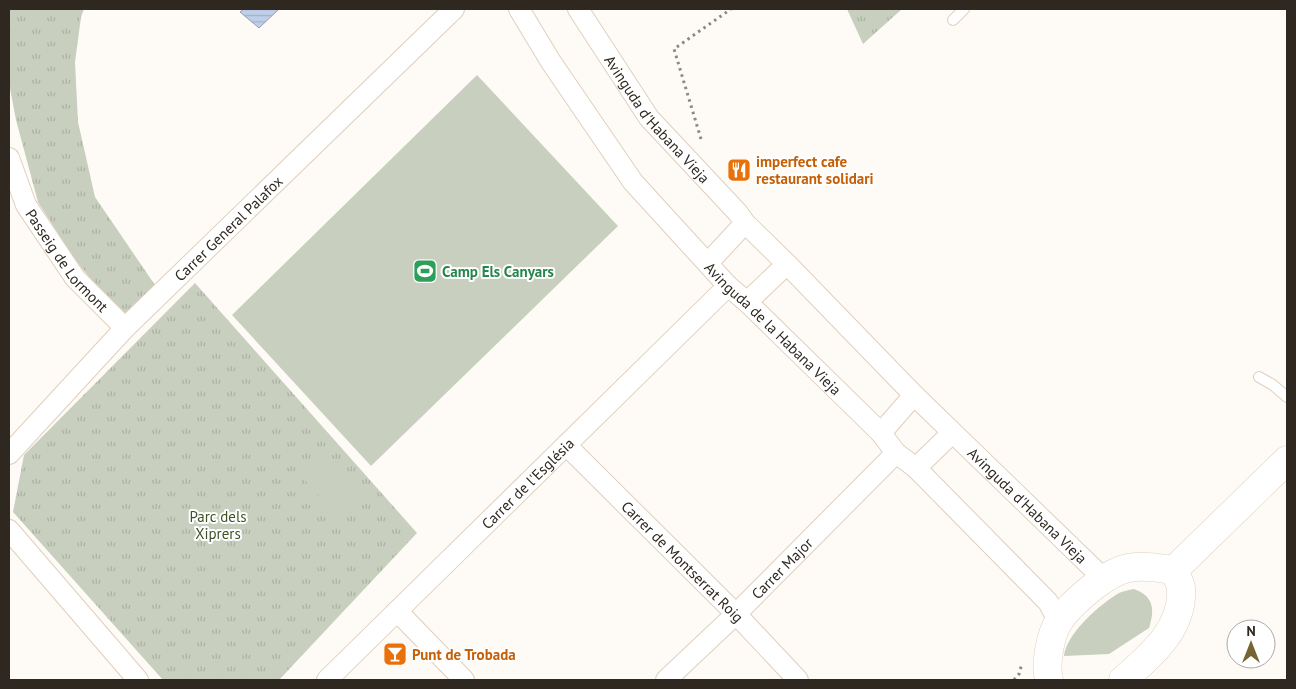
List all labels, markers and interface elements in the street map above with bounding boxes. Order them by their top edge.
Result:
street label: Avinguda d'Habana Vieja [601,51,714,187]
place label: imperfect cafe restaurant solidari [756,152,874,188]
restaurant icon: imperfect cafe restaurant solidari [726,157,752,183]
street label: Carrer General Palafox [170,171,287,285]
street label: Passeig de Lormont [22,205,113,316]
sports icon: Camp Els Canyars [412,258,438,284]
street label: Avinguda de la Habana Vieja [701,258,846,399]
place label: Camp Els Canyars [442,262,554,281]
street label: Carrer de l'Església [477,433,578,533]
street label: Avinguda d'Habana Vieja [964,443,1091,567]
street label: Carrer de Montserrat Roig [618,497,748,626]
park label: Parc dels Xiprers [189,507,247,543]
street label: Carrer Major [747,533,816,603]
north arrow [1226,619,1276,669]
text: N [1246,622,1256,640]
bar icon: Punt de Trobada [382,641,408,667]
place label: Punt de Trobada [412,645,516,664]

